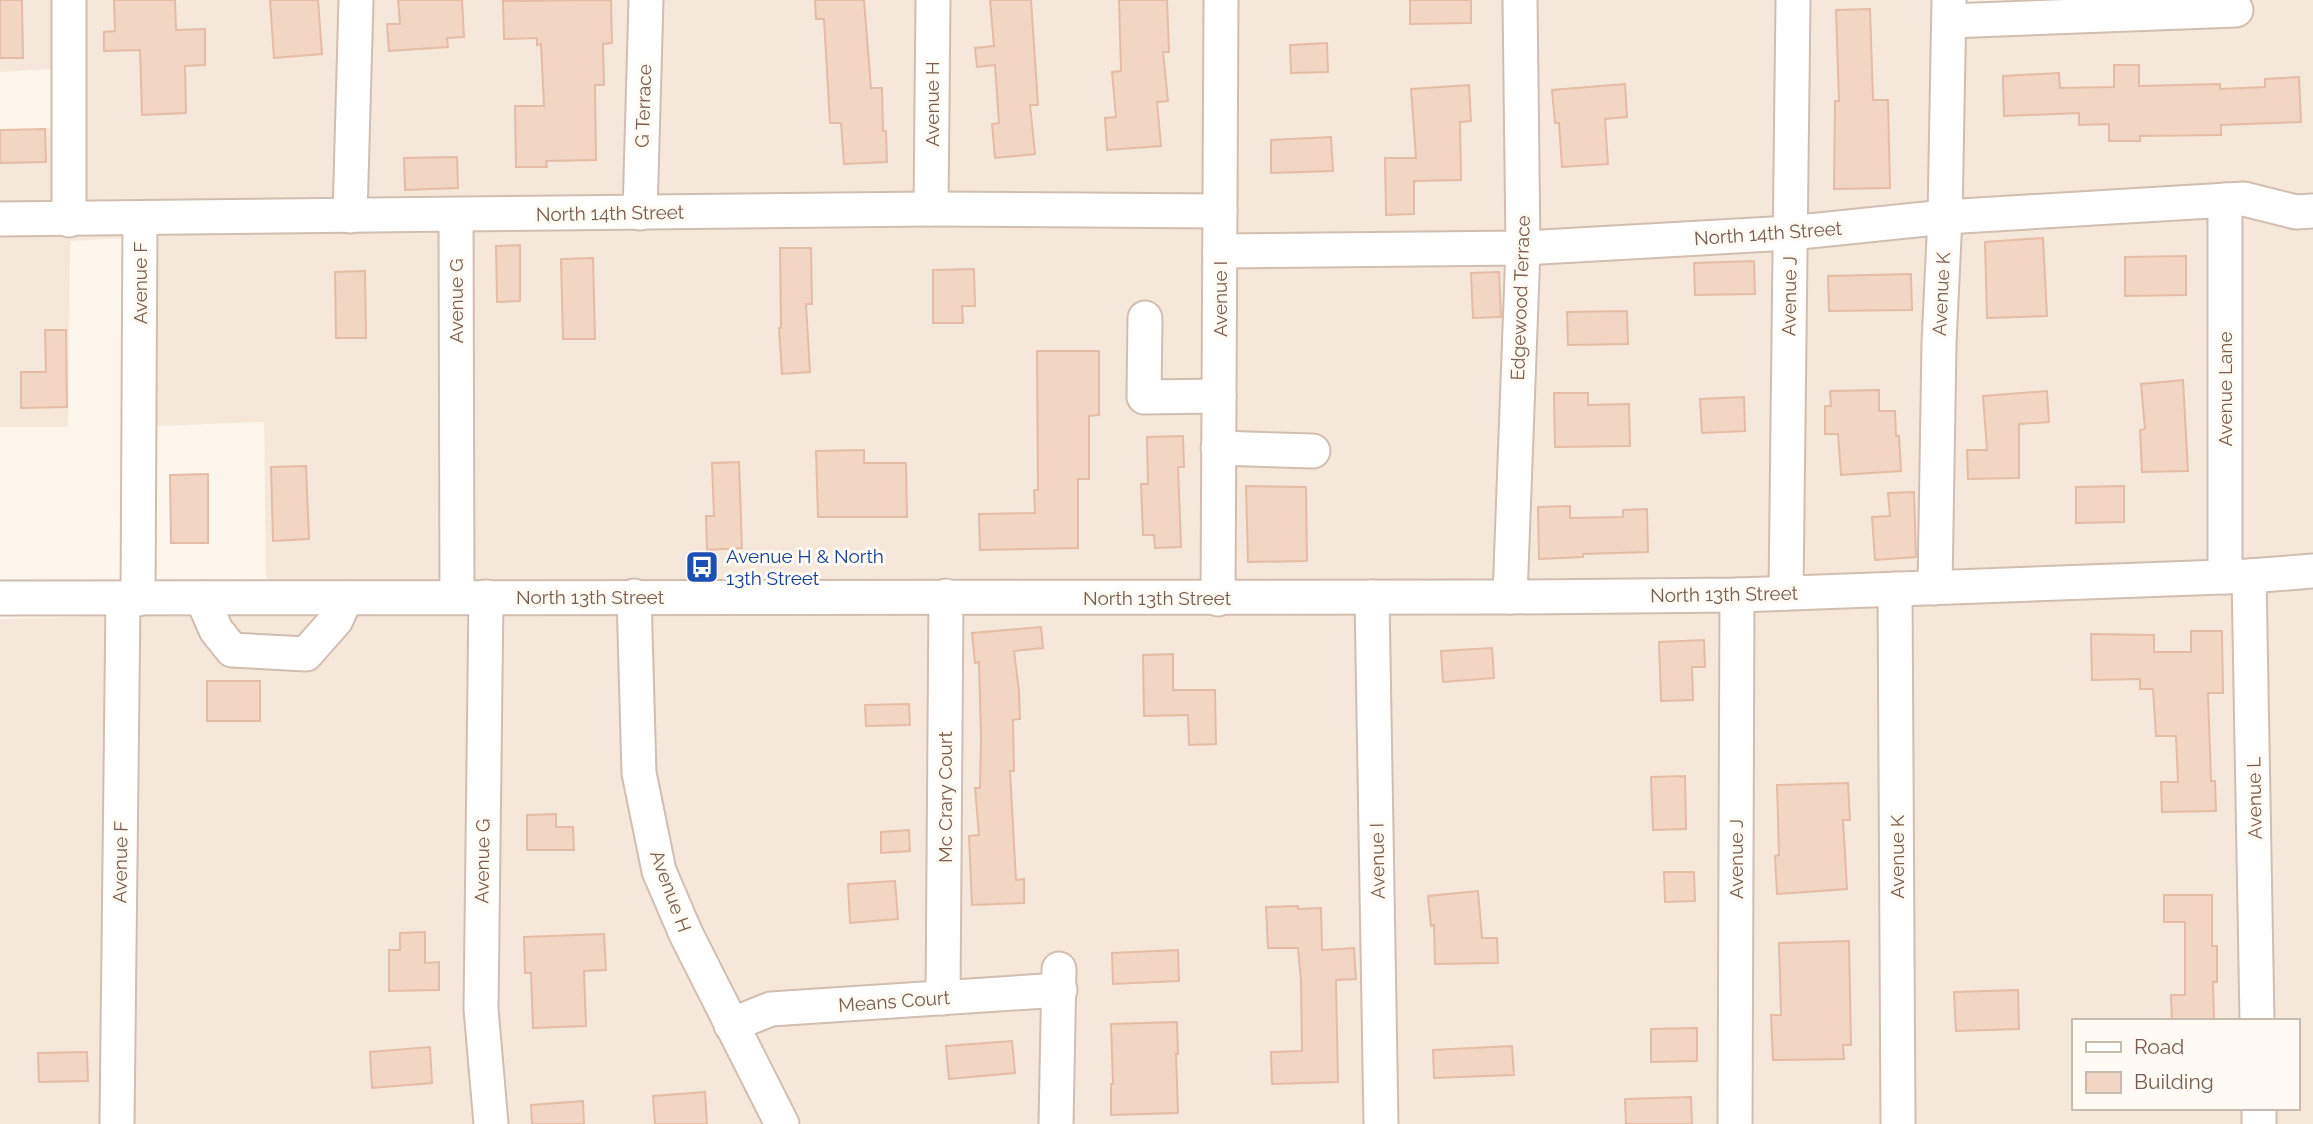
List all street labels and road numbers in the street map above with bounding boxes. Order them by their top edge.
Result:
street label: Avenue H [921,61,943,147]
street label: G Terrace [631,64,655,148]
street label: North 14th Street [536,201,685,225]
street label: Edgewood Terrace [1506,215,1534,381]
street label: North 14th Street [1693,217,1843,249]
street label: Avenue F [129,242,151,324]
street label: Avenue K [1928,251,1954,336]
street label: Avenue J [1777,256,1801,336]
street label: Avenue G [445,258,467,344]
street label: Avenue I [1209,261,1231,337]
street label: Avenue Lane [2214,331,2236,447]
street label: North 13th Street [1650,582,1799,606]
street label: North 13th Street [516,586,665,608]
street label: North 13th Street [1083,587,1232,609]
street label: Mc Crary Court [934,730,956,863]
street label: Avenue L [2242,757,2266,839]
street label: Avenue K [1886,814,1908,899]
street label: Avenue G [470,818,494,904]
street label: Avenue J [1725,819,1747,899]
street label: Avenue F [108,820,132,904]
street label: Avenue I [1365,823,1389,899]
street label: Avenue H [646,847,696,935]
street label: Means Court [837,986,951,1016]

